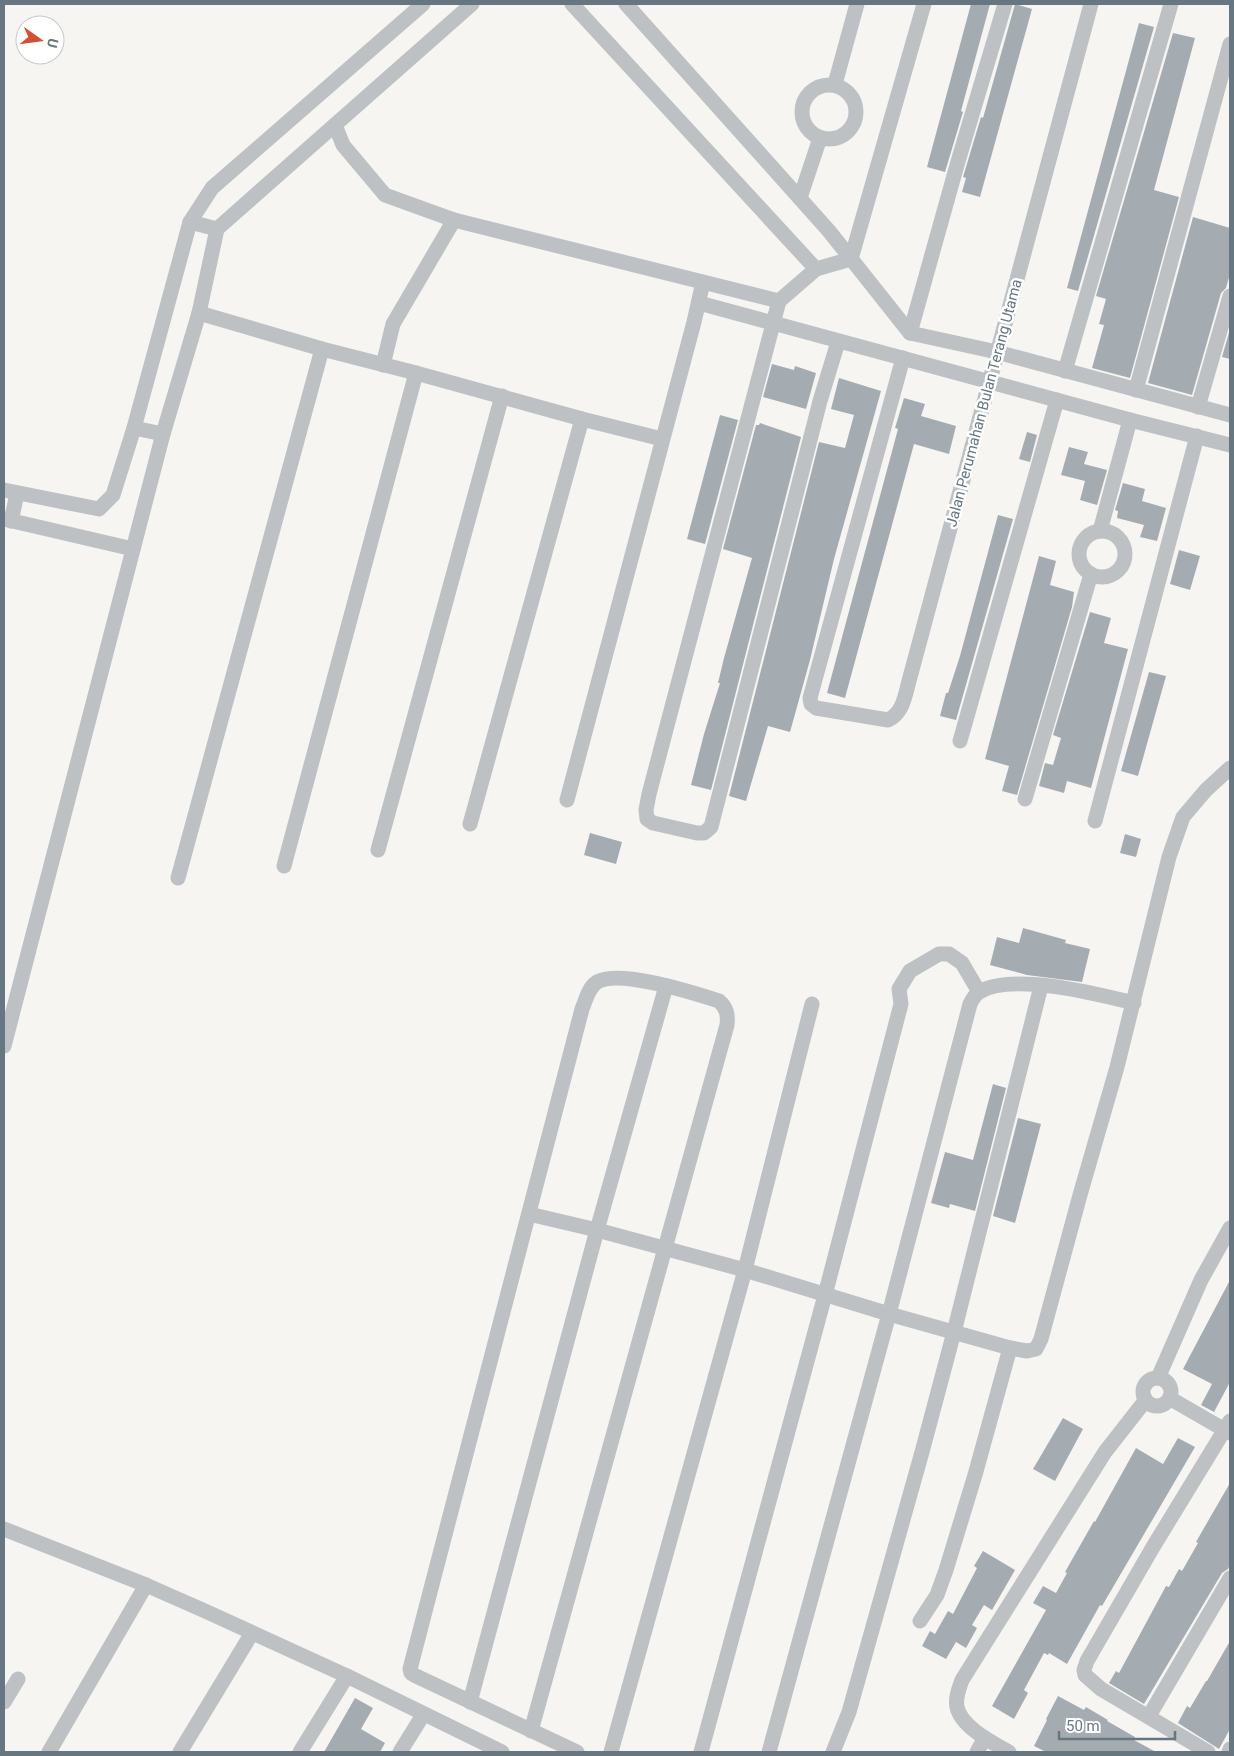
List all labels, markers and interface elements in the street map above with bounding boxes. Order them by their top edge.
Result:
north arrow [15,15,65,65]
text: U [44,37,61,50]
street label: Jalan Perumahan Bulan Terang Utama [942,277,1026,529]
scale bar [1059,1708,1175,1740]
text: 50 m [1066,1717,1100,1735]

